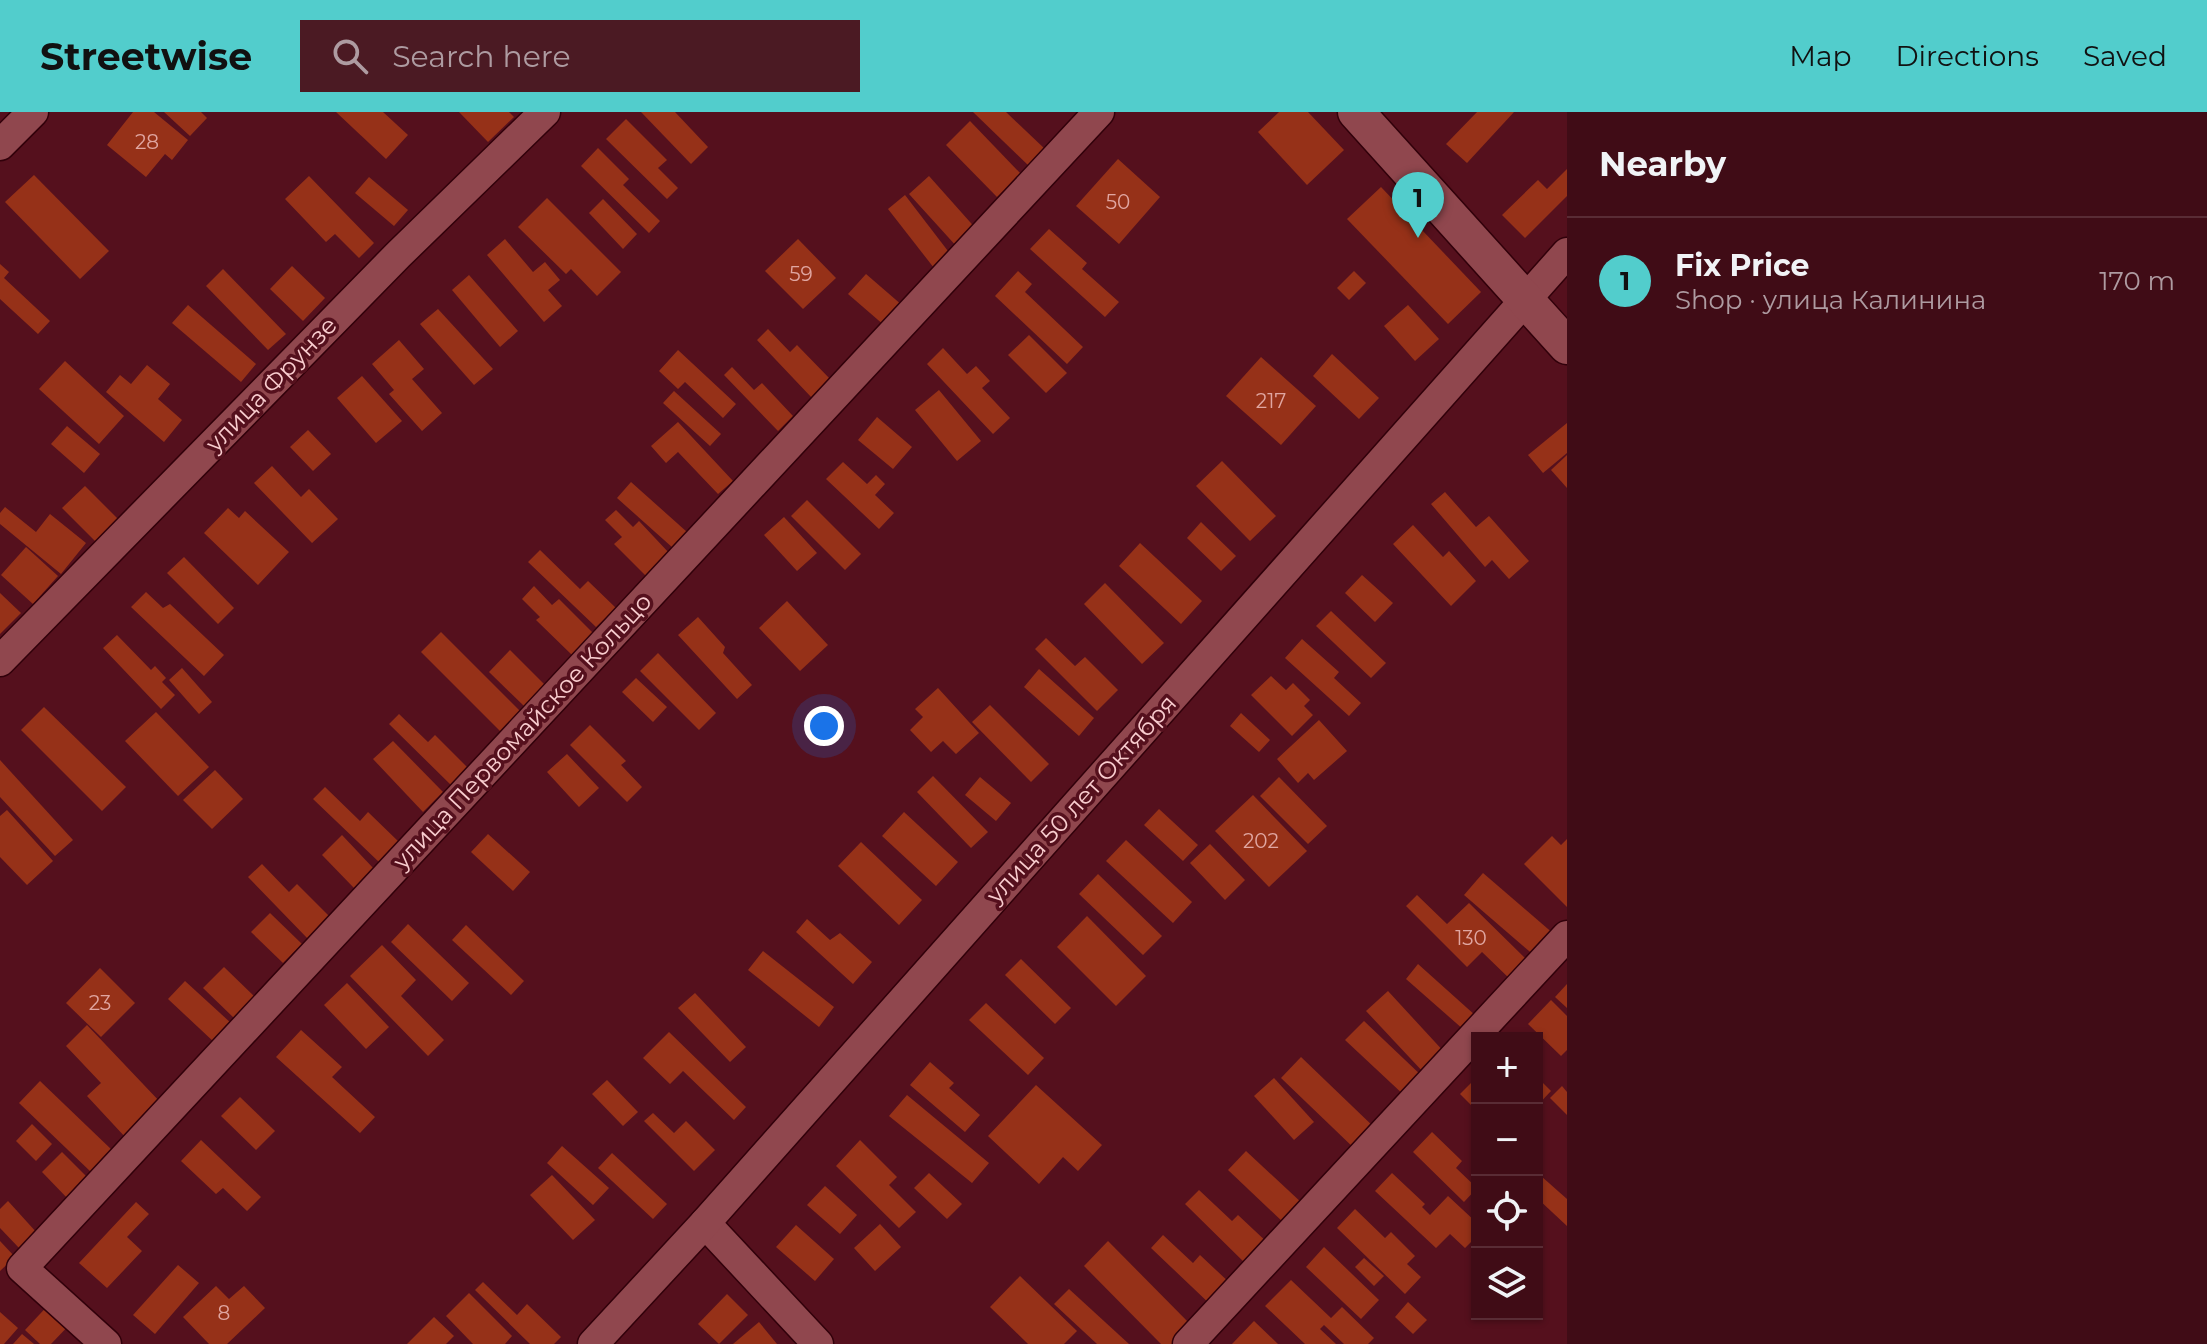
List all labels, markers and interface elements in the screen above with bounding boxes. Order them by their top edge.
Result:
search box [300,20,860,92]
text: Streetwise [40,33,252,80]
icon: search [328,34,372,78]
text: Search here [392,38,571,75]
text: Map [1789,39,1851,73]
text: Directions [1895,39,2039,73]
text: Saved [2083,39,2167,73]
house number: 28 [135,130,159,154]
text: Nearby [1599,143,1726,185]
pin: 1 [1392,172,1444,238]
house number: 50 [1106,190,1130,214]
text: Fix Price [1675,247,1810,284]
house number: 59 [789,262,813,286]
text: 1 [1620,265,1630,297]
text: 170 m [2099,265,2175,297]
text: Shop · улица Калинина [1675,284,1986,316]
street label: улица Фрунзе [199,310,343,458]
house number: 217 [1256,389,1286,413]
street label: улица Первомайское Кольцо [386,587,658,876]
street label: улица 50 лет Октября [979,689,1182,910]
your location [804,706,844,746]
house number: 202 [1243,829,1279,853]
house number: 130 [1455,926,1487,950]
house number: 23 [89,991,111,1015]
map controls [1471,1032,1543,1320]
button: + [1471,1032,1543,1104]
button: − [1471,1104,1543,1176]
button: locate [1471,1176,1543,1248]
button: layers [1471,1248,1543,1320]
house number: 8 [218,1301,230,1325]

